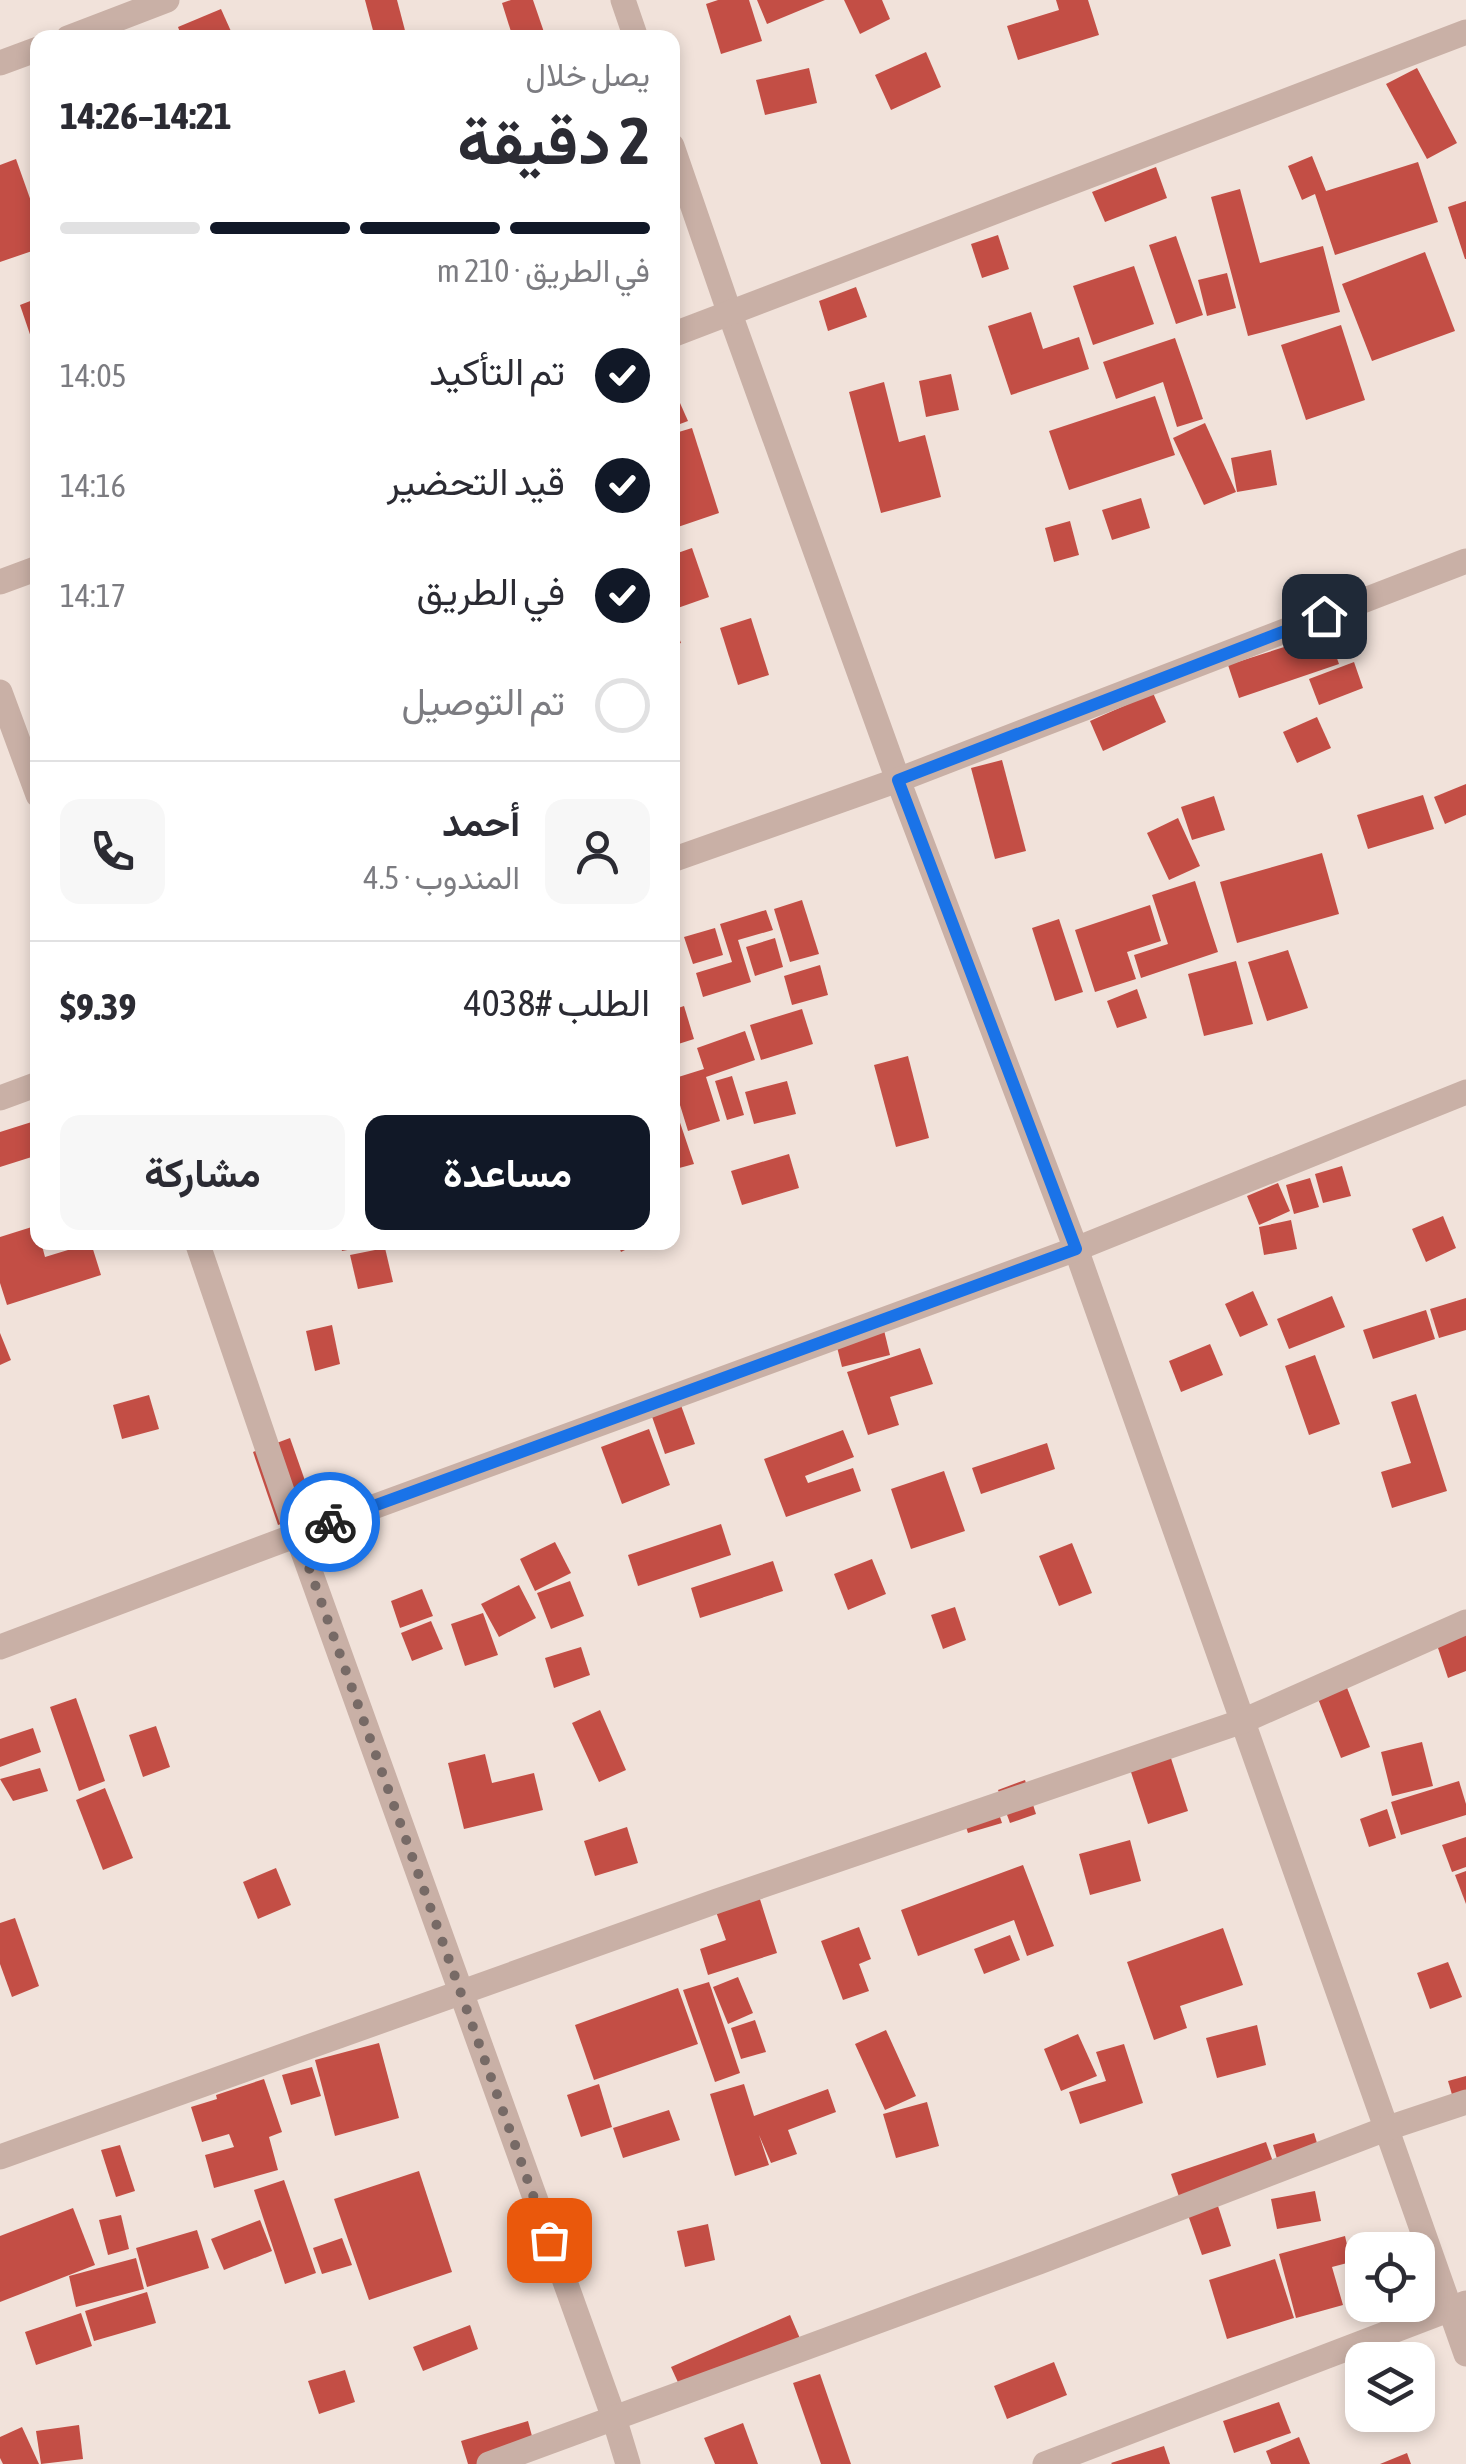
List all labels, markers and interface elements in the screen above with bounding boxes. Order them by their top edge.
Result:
text: يصل خلال [526,56,650,93]
text: 14:21–14:26 [60,94,232,137]
text: 2 دقيقة [457,103,650,178]
text: في الطريق · 210 m [437,252,650,289]
icon: check [595,348,650,403]
text: تم التأكيد [429,350,565,393]
text: 14:05 [60,357,127,394]
icon: check [595,458,650,513]
text: قيد التحضير [387,460,565,503]
text: 14:16 [60,467,126,504]
icon: check [595,568,650,623]
text: في الطريق [417,570,565,613]
pin [1282,574,1367,659]
text: 14:17 [60,577,126,614]
icon: home [1297,589,1352,644]
text: تم التوصيل [401,680,565,723]
button: phone [60,799,165,904]
button: person [545,799,650,904]
text: أحمد [442,801,520,844]
text: المندوب · 4.5 [364,859,520,896]
text: الطلب #4038 [464,981,650,1024]
text: $9.39 [60,985,136,1028]
button: مشاركة [60,1115,345,1230]
button: مساعدة [365,1115,650,1230]
courier [280,1472,380,1572]
icon: bike [303,1495,358,1550]
pin [507,2198,592,2283]
icon: bag [522,2213,577,2268]
map controls [1345,2232,1435,2432]
button: locate [1345,2232,1435,2322]
button: layers [1345,2342,1435,2432]

